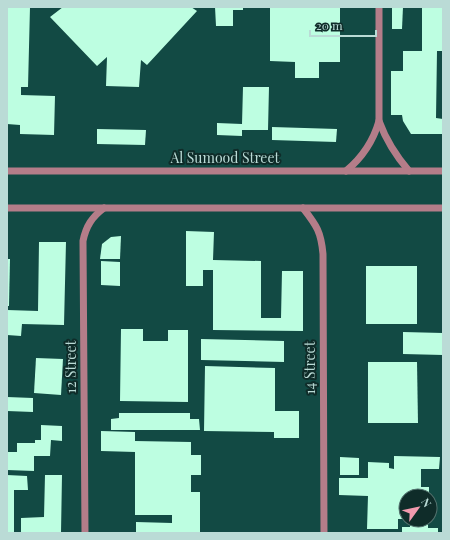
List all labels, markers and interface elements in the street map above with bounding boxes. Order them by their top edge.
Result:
scale bar [310,12,376,38]
text: 20 m [316,17,343,33]
street label: Al Sumood Street [170,148,281,167]
street label: 12 Street [61,339,80,393]
street label: 14 Street [300,340,319,395]
north arrow [398,488,438,528]
text: N [418,495,435,510]

